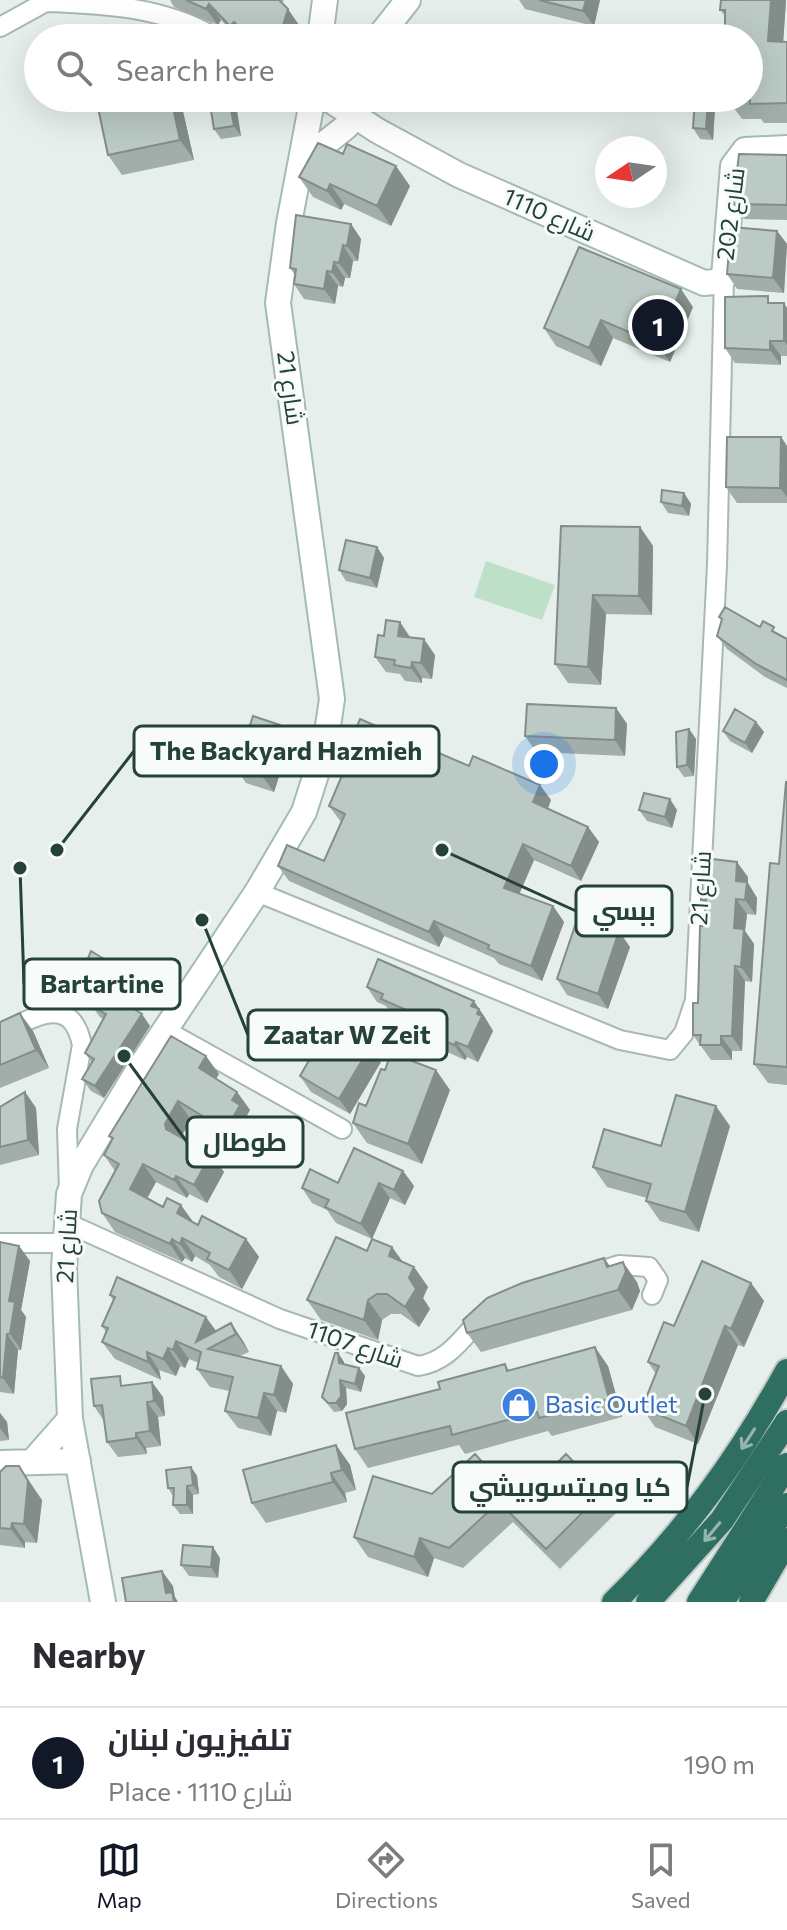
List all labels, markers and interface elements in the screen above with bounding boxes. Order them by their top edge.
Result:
search box [24,24,763,112]
icon: search [52,46,96,90]
text: Search here [116,50,275,87]
north arrow [595,136,667,208]
street label: شارع 202 [709,166,753,262]
street label: شارع 1110 [498,181,600,249]
pin: 1 [632,295,684,355]
street label: شارع 21 [269,349,311,427]
callout: The Backyard Hazmieh [134,726,439,776]
text: The Backyard Hazmieh [150,734,422,765]
your location [524,744,564,784]
street label: شارع 21 [683,850,719,926]
callout: ببسي [576,886,672,936]
text: ببسي [592,894,656,931]
callout: Bartartine [24,959,180,1009]
text: Bartartine [40,967,164,998]
callout: Zaatar W Zeit [248,1010,447,1060]
text: Zaatar W Zeit [263,1018,431,1049]
callout: طوطال [187,1117,303,1167]
text: طوطال [203,1125,287,1158]
street label: شارع 21 [49,1208,85,1284]
street label: شارع 1107 [303,1314,407,1376]
shop icon: Basic Outlet [500,1386,538,1424]
place label: Basic Outlet [545,1389,678,1418]
one-way arrow [740,1427,756,1450]
callout: كيا وميتسوبيشي [453,1462,687,1512]
text: كيا وميتسوبيشي [469,1470,671,1507]
one-way arrow [703,1522,721,1542]
text: Nearby [32,1633,146,1675]
text: تلفيزيون لبنان [108,1719,291,1756]
text: 1 [52,1748,64,1779]
text: 190 m [683,1748,755,1779]
text: Place · شارع 1110 [108,1775,293,1806]
tab: Map [97,1838,142,1913]
tab: Directions [335,1838,438,1913]
tab: Saved [631,1838,690,1913]

